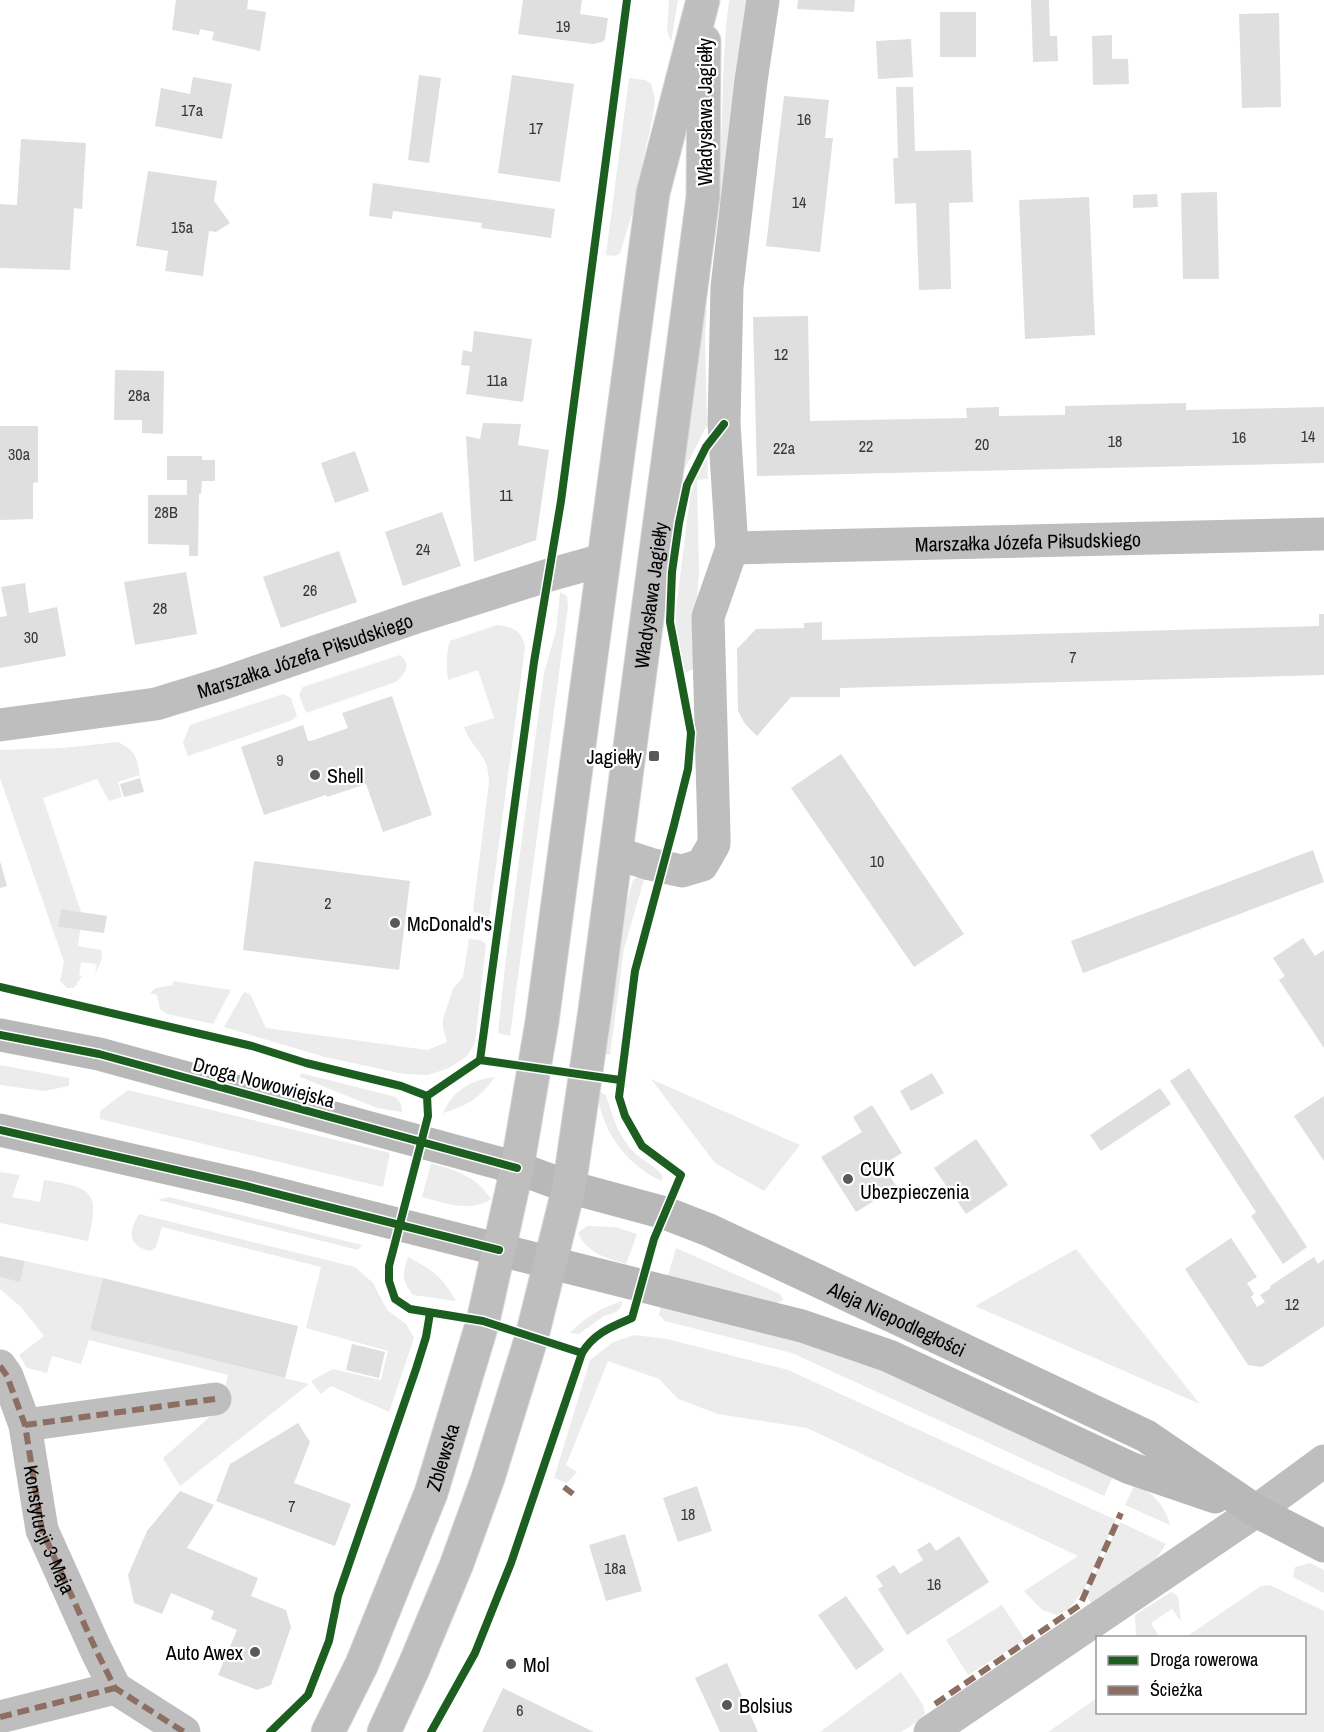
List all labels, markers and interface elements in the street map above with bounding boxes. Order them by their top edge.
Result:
house number: 19 [556,15,570,37]
street label: Władysława Jagiełły [691,37,718,186]
house number: 17a [181,99,204,121]
house number: 16 [797,108,811,130]
house number: 17 [529,117,543,139]
house number: 14 [792,191,806,213]
house number: 15a [171,216,194,238]
house number: 12 [774,343,788,365]
house number: 11a [487,369,508,391]
house number: 28a [128,384,151,406]
house number: 14 [1301,425,1315,447]
house number: 16 [1232,426,1246,448]
house number: 18 [1108,430,1122,452]
house number: 20 [975,433,989,455]
house number: 22 [859,435,873,457]
house number: 22a [773,437,796,459]
house number: 30a [8,443,31,465]
house number: 11 [499,484,514,506]
house number: 28B [154,501,178,523]
street label: Władysława Jagiełły [627,520,673,670]
street label: Marszałka Józefa Piłsudskiego [915,525,1141,557]
house number: 24 [416,538,430,560]
house number: 26 [303,579,317,601]
house number: 28 [153,597,167,619]
street label: Marszałka Józefa Piłsudskiego [194,606,416,704]
house number: 30 [24,626,38,648]
house number: 7 [1069,646,1077,668]
place label: Jagiełły [586,743,643,770]
house number: 9 [276,749,284,771]
marker: Jagiełły [647,749,661,763]
place label: Shell [327,762,363,789]
marker: Shell [308,768,322,782]
house number: 10 [870,850,884,872]
house number: 2 [324,892,332,914]
place label: McDonald's [407,910,492,937]
marker: McDonald's [388,916,402,930]
street label: Droga Nowowiejska [190,1050,338,1114]
place label: CUK Ubezpieczenia [860,1155,969,1205]
marker: CUK Ubezpieczenia [841,1172,855,1186]
street label: Aleja Niepodległości [823,1274,971,1363]
house number: 12 [1285,1293,1299,1315]
street label: Zblewska [419,1420,465,1494]
street label: Konstytucji 3 Maja [18,1463,82,1598]
house number: 7 [288,1495,296,1517]
house number: 18 [681,1503,695,1525]
house number: 18a [604,1557,627,1579]
house number: 16 [927,1573,941,1595]
legend [1096,1636,1306,1714]
place label: Auto Awex [165,1639,244,1666]
marker: Auto Awex [248,1645,262,1659]
text: Droga rowerowa [1150,1647,1258,1672]
place label: Mol [523,1651,549,1678]
marker: Mol [504,1657,518,1671]
text: Ścieżka [1150,1677,1203,1702]
place label: Bolsius [739,1692,793,1719]
marker: Bolsius [720,1698,734,1712]
house number: 6 [516,1699,524,1721]

